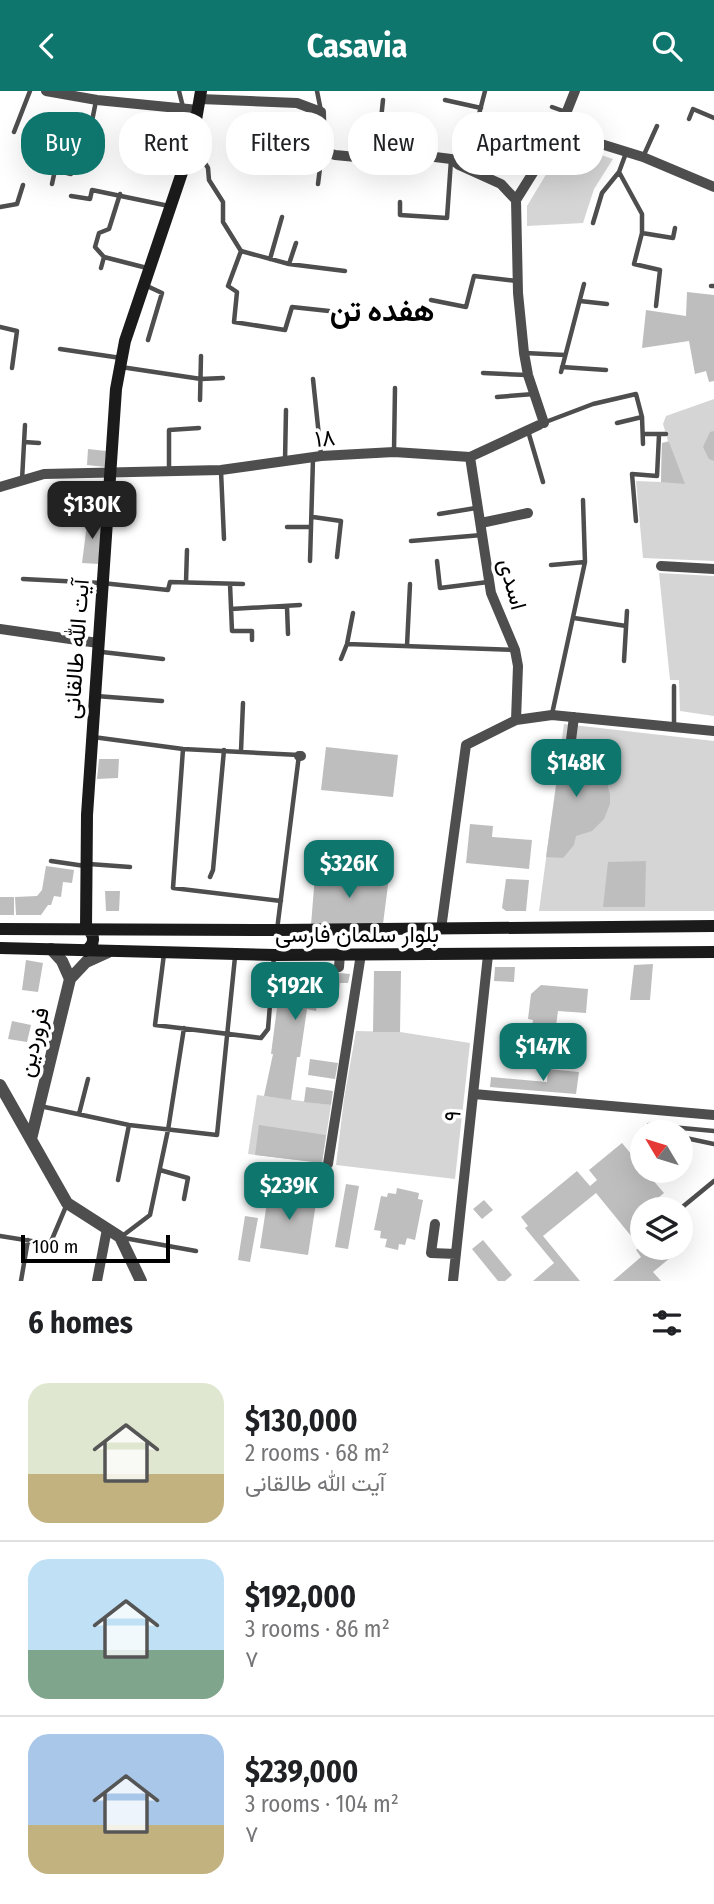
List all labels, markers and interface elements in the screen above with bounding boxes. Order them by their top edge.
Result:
icon: back [28,27,66,65]
text: Casavia [307,27,407,65]
icon: search [648,27,686,65]
chip: Buy [21,112,105,175]
chip: Rent [119,112,212,175]
chip: Filters [226,112,334,175]
chip: New [348,112,438,175]
chip: Apartment [452,112,604,175]
district label: هفده تن [330,293,434,329]
street label: ۱۸ [313,423,337,453]
pin: $130K [43,482,141,541]
text: $130K [63,490,121,518]
street label: اسدی [493,555,533,613]
street label: آیت الله طالقانی [57,576,95,720]
pin: $148K [527,739,625,799]
text: $148K [547,748,605,776]
pin: $326K [300,841,398,900]
text: $326K [320,849,378,877]
street label: بلوار سلمان فارسی [275,920,439,949]
pin: $192K [246,963,344,1022]
text: $192K [267,971,323,999]
street label: فروردین [11,1004,56,1080]
pin: $147K [494,1023,592,1083]
text: $147K [516,1032,570,1060]
street label: ۹ [437,1109,467,1123]
north arrow [630,1120,693,1183]
map controls [630,1120,693,1260]
pin: $239K [240,1163,338,1222]
text: $239K [260,1171,318,1199]
button: layers [630,1197,693,1260]
scale bar [21,1232,170,1264]
text: 100 m [32,1235,78,1258]
icon: filters [648,1304,686,1342]
text: 6 homes [28,1305,133,1341]
text: $130,000 [245,1403,358,1439]
icon: home [84,1411,168,1495]
text: 2 rooms · 68 m² [245,1439,390,1467]
text: آیت الله طالقانی [245,1469,385,1497]
text: $192,000 [245,1579,356,1615]
icon: home [84,1587,168,1671]
text: 3 rooms · 86 m² [245,1615,390,1643]
text: ۷ [245,1645,259,1673]
text: $239,000 [245,1754,358,1790]
icon: home [84,1762,168,1846]
text: 3 rooms · 104 m² [245,1790,399,1818]
text: ۷ [245,1820,259,1848]

